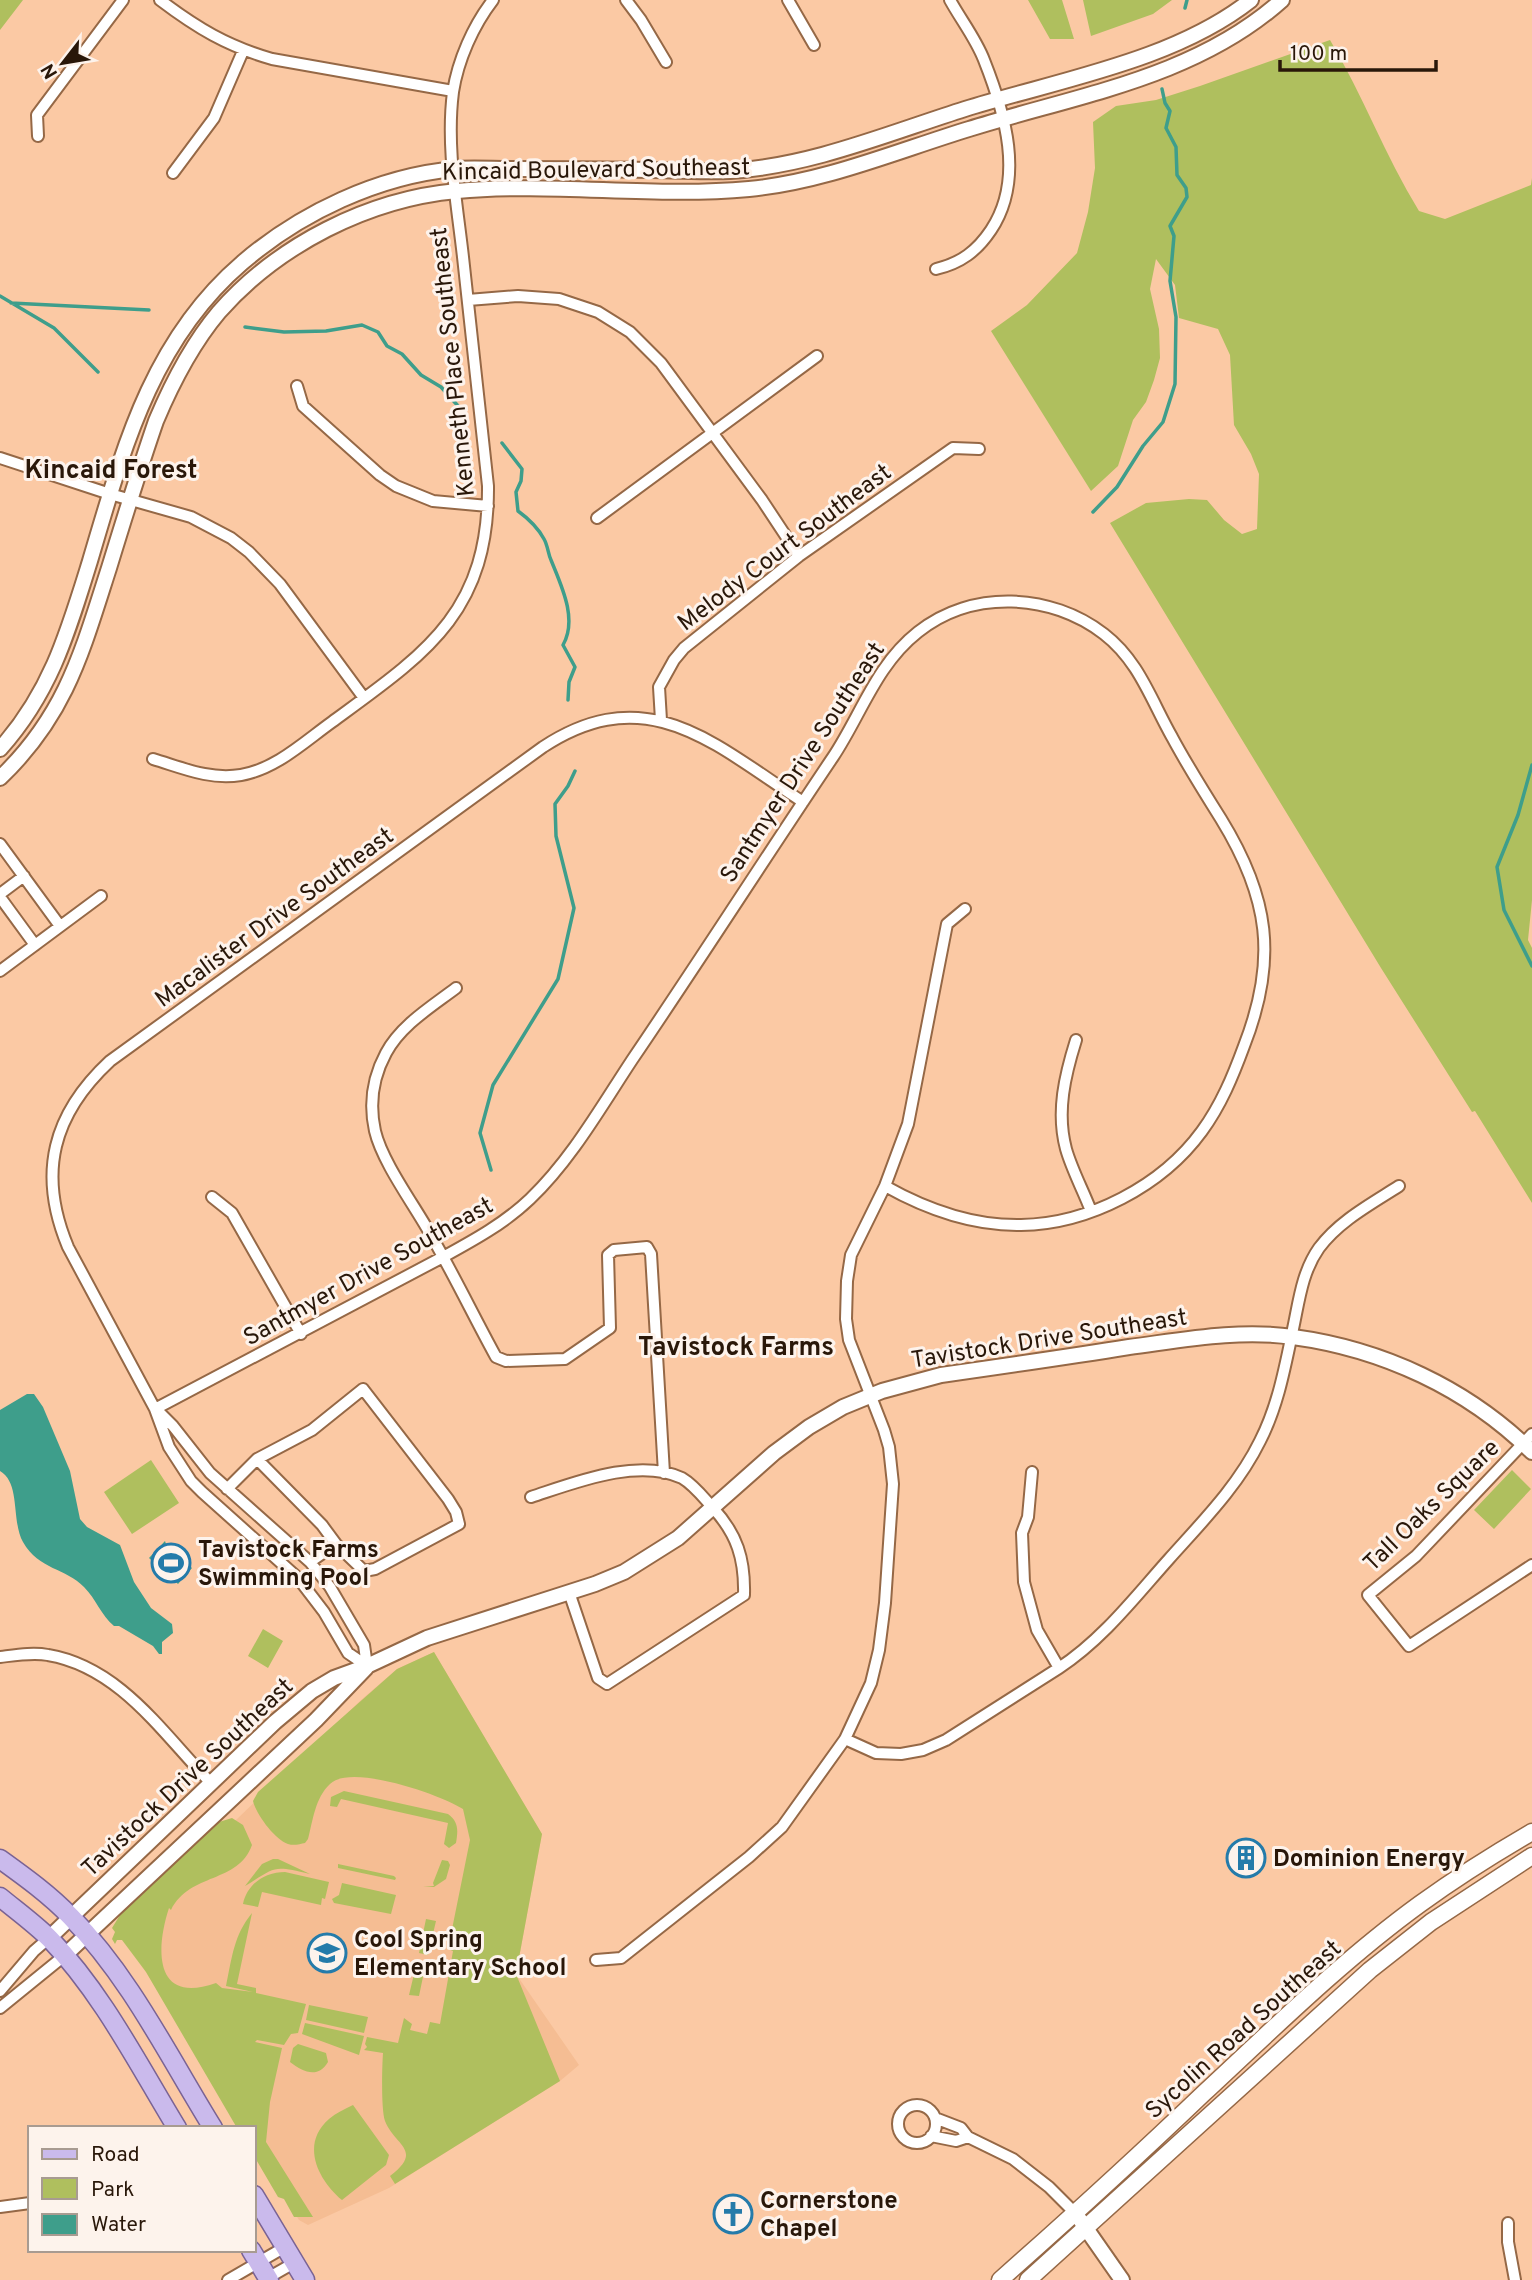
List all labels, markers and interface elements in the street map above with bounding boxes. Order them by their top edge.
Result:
north arrow [28,28,98,98]
scale bar [1280,28,1436,72]
text: 100 m [1290,41,1347,68]
text: N [36,59,64,83]
street label: Kincaid Boulevard Southeast [442,153,750,189]
street label: Kenneth Place Southeast [425,226,483,498]
district label: Kincaid Forest [24,455,198,488]
street label: Melody Court Southeast [672,458,898,639]
street label: Santmyer Drive Southeast [715,637,893,889]
street label: Macalister Drive Southeast [150,822,400,1015]
street label: Santmyer Drive Southeast [239,1192,499,1354]
street label: Tavistock Drive Southeast [909,1303,1189,1377]
district label: Tavistock Farms [638,1332,834,1365]
street label: Tall Oaks Square [1358,1434,1507,1579]
place label: Tavistock Farms Swimming Pool [198,1536,379,1594]
sports icon: Tavistock Farms Swimming Pool [150,1542,192,1584]
street label: Tavistock Drive Southeast [76,1672,301,1884]
building icon: Dominion Energy [1225,1837,1267,1879]
place label: Dominion Energy [1273,1845,1465,1875]
place label: Cool Spring Elementary School [354,1926,566,1984]
school or university icon: Cool Spring Elementary School [306,1932,348,1974]
street label: Sycolin Road Southeast [1140,1934,1349,2126]
legend [28,2126,256,2252]
text: Road [91,2142,140,2169]
text: Park [91,2177,134,2204]
place label: Cornerstone Chapel [760,2187,898,2245]
church icon: Cornerstone Chapel [712,2193,754,2235]
text: Water [91,2212,146,2239]

